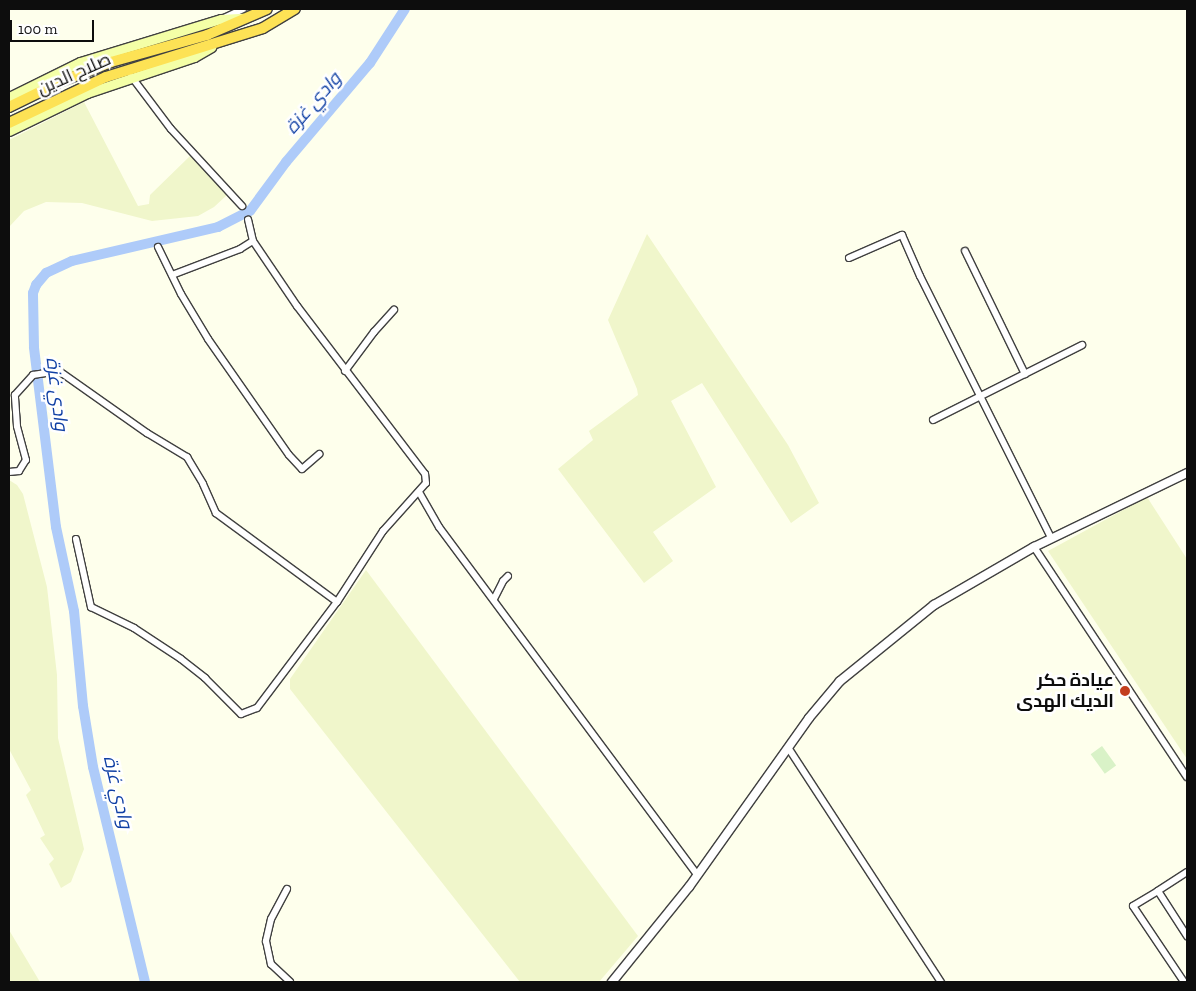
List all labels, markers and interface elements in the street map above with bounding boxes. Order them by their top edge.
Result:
scale bar [12,10,96,42]
text: 100 m [18,20,57,38]
street label: صلاح الدين [34,48,114,100]
water label: وادي غزة [280,68,346,138]
water label: وادي غزة [41,356,73,432]
place label: عيادة حكر الديك الهدى [1016,670,1114,712]
marker: عيادة حكر الديك الهدى [1118,684,1132,698]
water label: وادي غزة [99,753,137,831]

